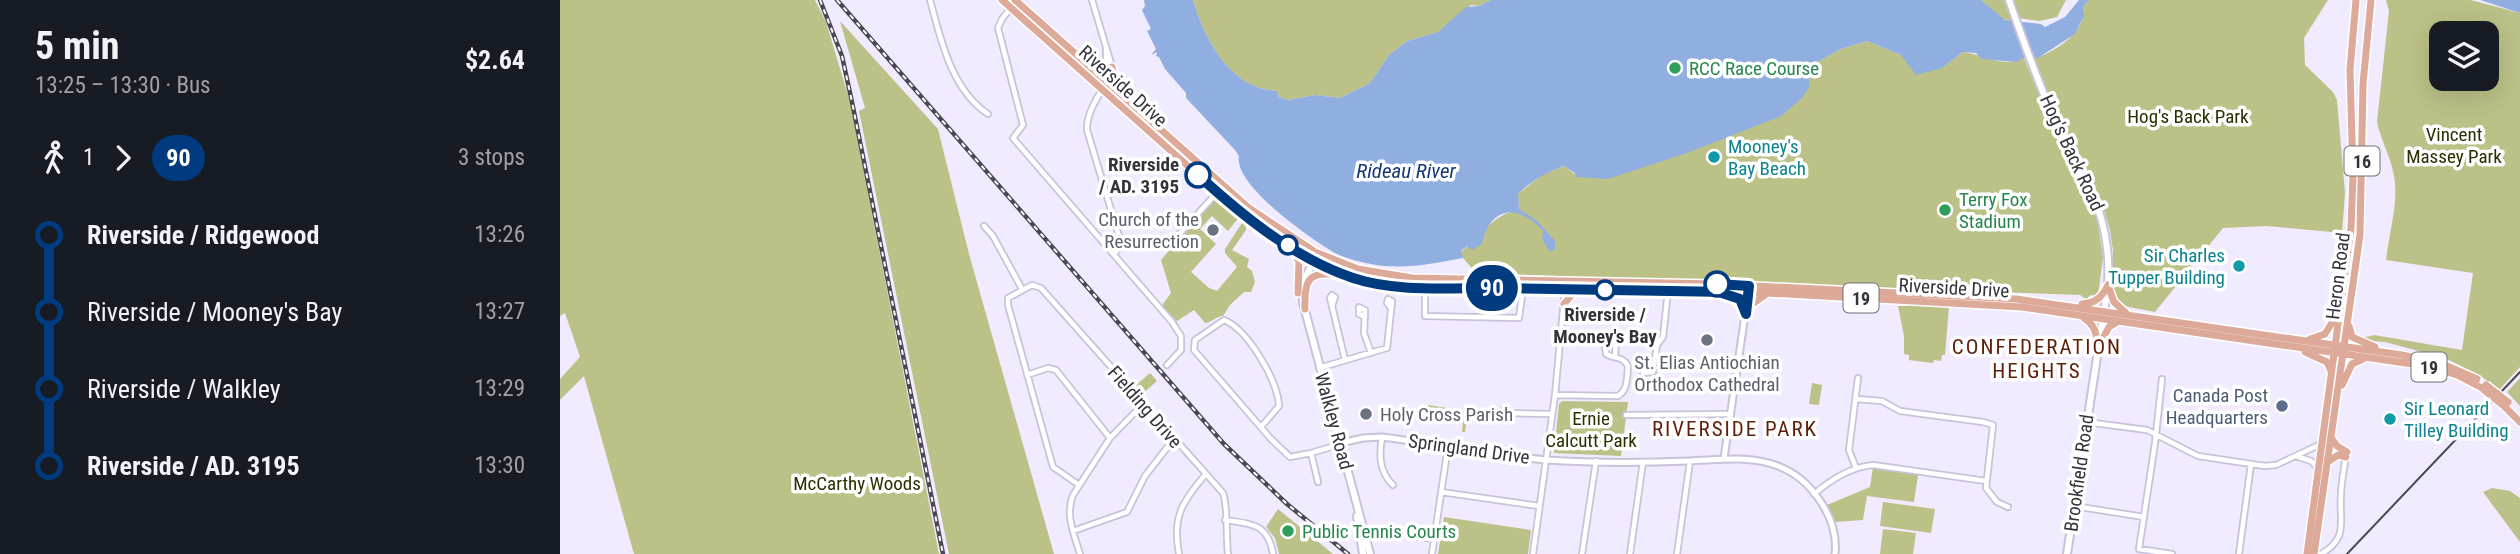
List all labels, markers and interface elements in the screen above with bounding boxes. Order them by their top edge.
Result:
map controls [2429,21,2499,91]
button: layers [2429,21,2499,91]
text: 5 min [35,24,119,68]
street label: Riverside Drive [1074,40,1172,132]
text: $2.64 [465,45,525,75]
place label: RCC Race Course [1689,57,1819,80]
marker: RCC Race Course [1667,60,1683,76]
text: 13:25 – 13:30 · Bus [35,72,211,99]
street label: Hog's Back Road [2035,91,2109,215]
park label: Hog's Back Park [2127,105,2249,128]
park label: Vincent Massey Park [2406,123,2502,168]
place label: Mooney's Bay Beach [1728,135,1806,180]
icon: walk [35,139,73,177]
icon: forward [104,139,142,177]
text: 1 [83,144,94,171]
text: 90 [166,144,191,172]
text: 3 stops [458,144,525,171]
road number: 16 [2344,146,2380,176]
marker: Mooney's Bay Beach [1706,149,1722,165]
place label: Riverside / AD. 3195 [1098,153,1179,198]
water label: Rideau River [1356,159,1456,183]
marker: Riverside / AD. 3195 [1185,162,1211,188]
place label: Terry Fox Stadium [1959,188,2028,233]
marker: Terry Fox Stadium [1937,202,1953,218]
place label: Church of the Resurrection [1098,208,1199,253]
text: Riverside / Ridgewood [87,220,319,250]
text: 13:26 [474,221,525,248]
marker: Church of the Resurrection [1205,222,1221,238]
street label: Heron Road [2321,231,2355,321]
unlabelled marker [1278,235,1298,255]
place label: Sir Charles Tupper Building [2108,244,2225,289]
marker: Sir Charles Tupper Building [2231,258,2247,274]
line badge: 90 [1460,265,1524,311]
unlabelled marker [1704,271,1730,297]
text: 90 [1480,274,1504,302]
street label: Riverside Drive [1898,274,2010,302]
marker: Riverside / Mooney's Bay [1595,280,1615,300]
road number: 19 [1844,284,1878,312]
text: Riverside / Mooney's Bay [87,297,342,327]
text: 13:27 [474,298,525,325]
place label: Riverside / Mooney's Bay [1553,303,1657,348]
marker: St. Elias Antiochian Orthodox Cathedral [1699,332,1715,348]
district label: CONFEDERATION HEIGHTS [1952,335,2122,383]
place label: St. Elias Antiochian Orthodox Cathedral [1634,351,1780,396]
road number: 19 [2412,352,2446,382]
street label: Fielding Drive [1103,361,1187,453]
street label: Walkley Road [1310,370,1358,472]
text: Riverside / Walkley [87,374,281,404]
text: 13:29 [474,375,525,402]
place label: Canada Post Headquarters [2166,384,2268,429]
place label: Sir Leonard Tilley Building [2404,397,2509,442]
marker: Canada Post Headquarters [2274,398,2290,414]
place label: Holy Cross Parish [1380,403,1513,426]
marker: Holy Cross Parish [1358,406,1374,422]
park label: Ernie Calcutt Park [1545,407,1637,452]
marker: Sir Leonard Tilley Building [2382,411,2398,427]
street label: Brookfield Road [2059,413,2099,533]
district label: RIVERSIDE PARK [1652,417,1818,441]
street label: Springland Drive [1407,429,1531,469]
text: Riverside / AD. 3195 [87,451,300,481]
text: 13:30 [474,452,525,479]
park label: McCarthy Woods [793,472,921,495]
place label: Public Tennis Courts [1302,520,1456,543]
marker: Public Tennis Courts [1280,523,1296,539]

